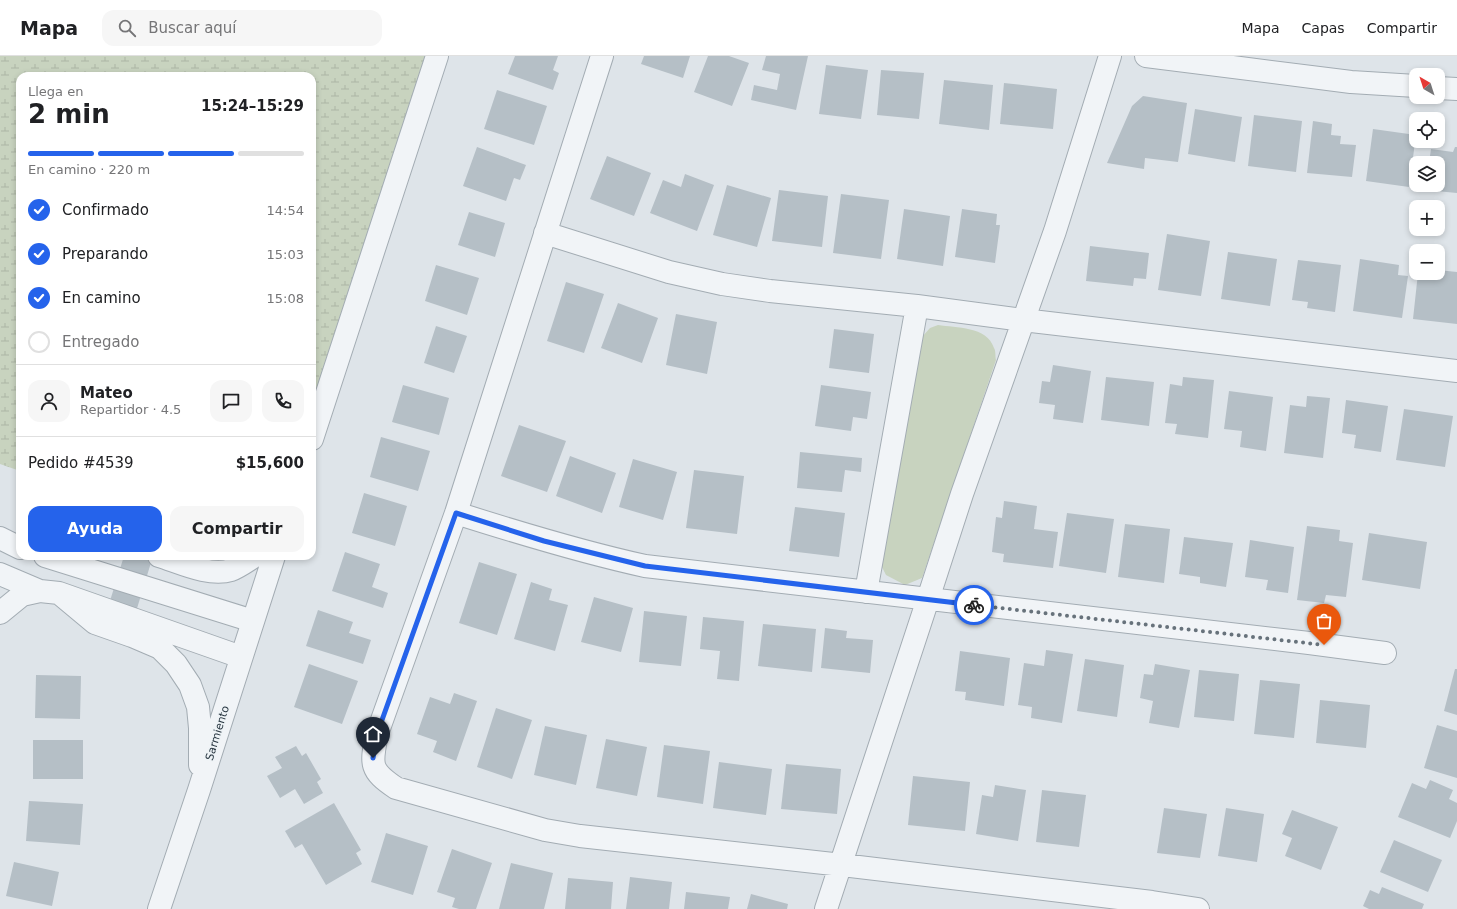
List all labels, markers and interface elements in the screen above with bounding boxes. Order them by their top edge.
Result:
search box [102,10,382,46]
text: Mapa [20,17,78,39]
icon: search [116,17,138,39]
text: Buscar aquí [148,19,237,37]
text: Mapa [1241,20,1280,36]
text: Capas [1302,20,1345,36]
text: Compartir [1367,20,1437,36]
north arrow [1409,68,1445,104]
map controls [1409,68,1445,280]
text: Llega en [28,84,83,99]
text: 15:24–15:29 [201,97,304,115]
text: 2 min [28,99,110,129]
button: locate [1409,112,1445,148]
button: layers [1409,156,1445,192]
text: En camino · 220 m [28,162,150,177]
icon: check [28,199,50,221]
button: + [1409,200,1445,236]
text: Confirmado [62,201,149,219]
text: 14:54 [267,203,304,218]
icon: check [28,243,50,265]
button: − [1409,244,1445,280]
text: Preparando [62,245,148,263]
text: 15:03 [267,247,304,262]
icon: check [28,287,50,309]
text: En camino [62,289,141,307]
text: 15:08 [267,291,304,306]
text: Entregado [62,333,139,351]
button: person [28,380,70,422]
button: chat [210,380,252,422]
button: phone [262,380,304,422]
text: Mateo [80,384,133,402]
text: Repartidor · 4.5 [80,402,181,417]
text: Pedido #4539 [28,454,134,472]
text: $15,600 [236,454,304,472]
button: Ayuda [28,506,162,552]
button: Compartir [170,506,304,552]
courier [954,585,994,625]
icon: bike [963,594,985,616]
pin [1307,604,1341,645]
icon: bag [1313,610,1335,632]
street label: Sarmiento [203,704,232,762]
pin [356,717,390,758]
icon: home [362,723,384,745]

